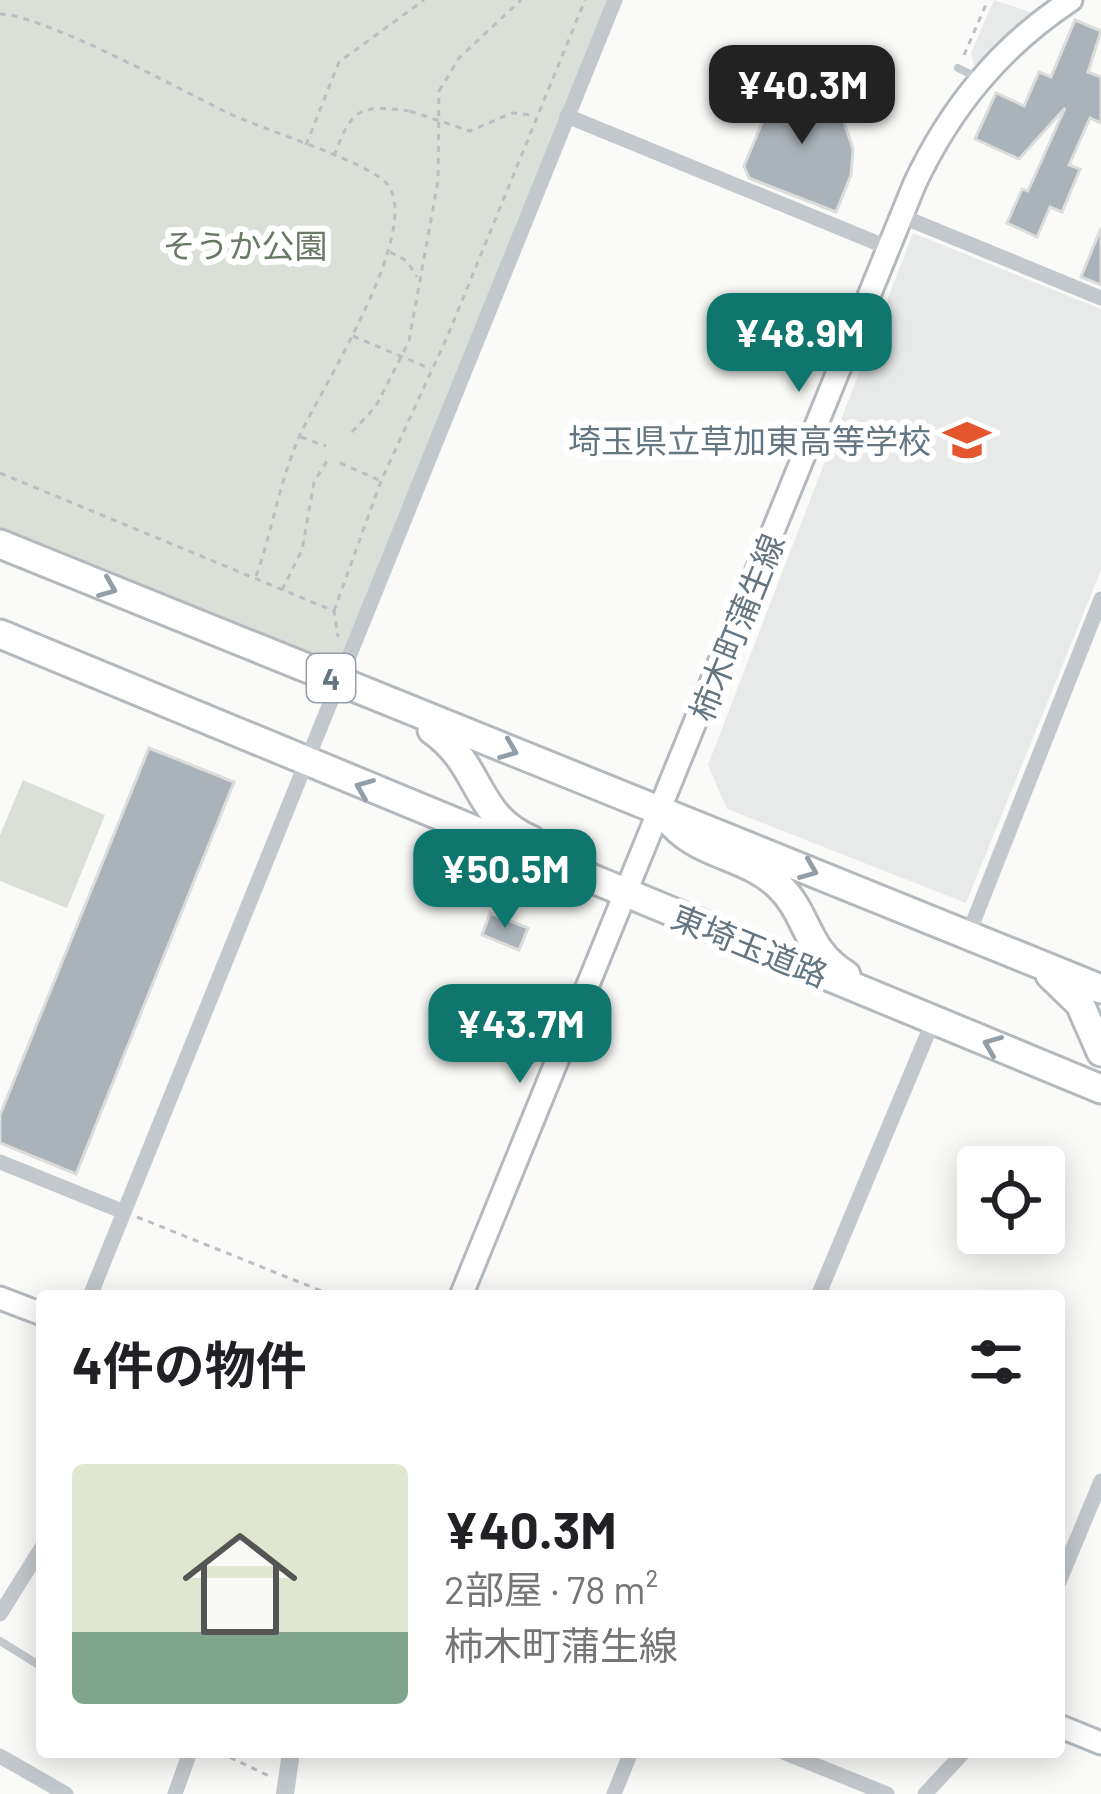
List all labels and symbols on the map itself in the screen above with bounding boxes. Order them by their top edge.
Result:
pin: ¥40.3M [704,45,900,147]
park label: そうか公園 [163,225,328,265]
pin: ¥48.9M [701,293,897,395]
school or university icon: 埼玉県立草加東高等学校 [942,415,992,465]
place label: 埼玉県立草加東高等学校 [568,420,931,460]
street label: 柿木町蒲生線 [680,528,792,726]
one-way arrow [97,574,118,598]
road number: 4 [307,654,355,702]
one-way arrow [497,736,518,760]
one-way arrow [355,778,376,802]
pin: ¥50.5M [407,829,603,931]
one-way arrow [798,856,819,880]
street label: 東埼玉道路 [666,896,834,994]
pin: ¥43.7M [422,984,618,1086]
one-way arrow [983,1035,1004,1059]

